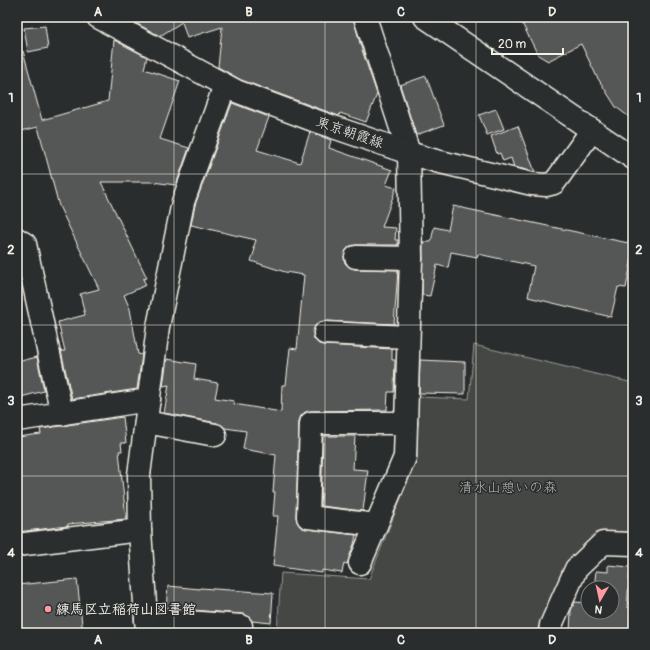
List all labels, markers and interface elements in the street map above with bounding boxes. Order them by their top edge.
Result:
text: A [94,4,103,20]
text: B [245,4,253,20]
text: C [397,4,405,20]
text: D [548,4,556,20]
scale bar [492,30,563,56]
text: 20 m [498,37,527,52]
text: 1 [8,90,14,106]
text: 1 [636,90,642,106]
street label: 東京朝霞線 [314,113,386,152]
text: 2 [7,242,15,258]
text: 2 [635,242,643,258]
text: 3 [7,393,15,409]
text: 3 [635,393,643,409]
park label: 清水山憩いの森 [459,479,557,496]
text: 4 [7,545,15,561]
text: 4 [635,545,643,561]
north arrow [580,580,620,620]
place label: 練馬区立稲荷山図書館 [56,601,196,618]
text: N [593,602,603,616]
marker: 練馬区立稲荷山図書館 [43,604,53,614]
text: A [94,632,103,648]
text: B [245,632,253,648]
text: C [397,632,405,648]
text: D [548,632,556,648]

